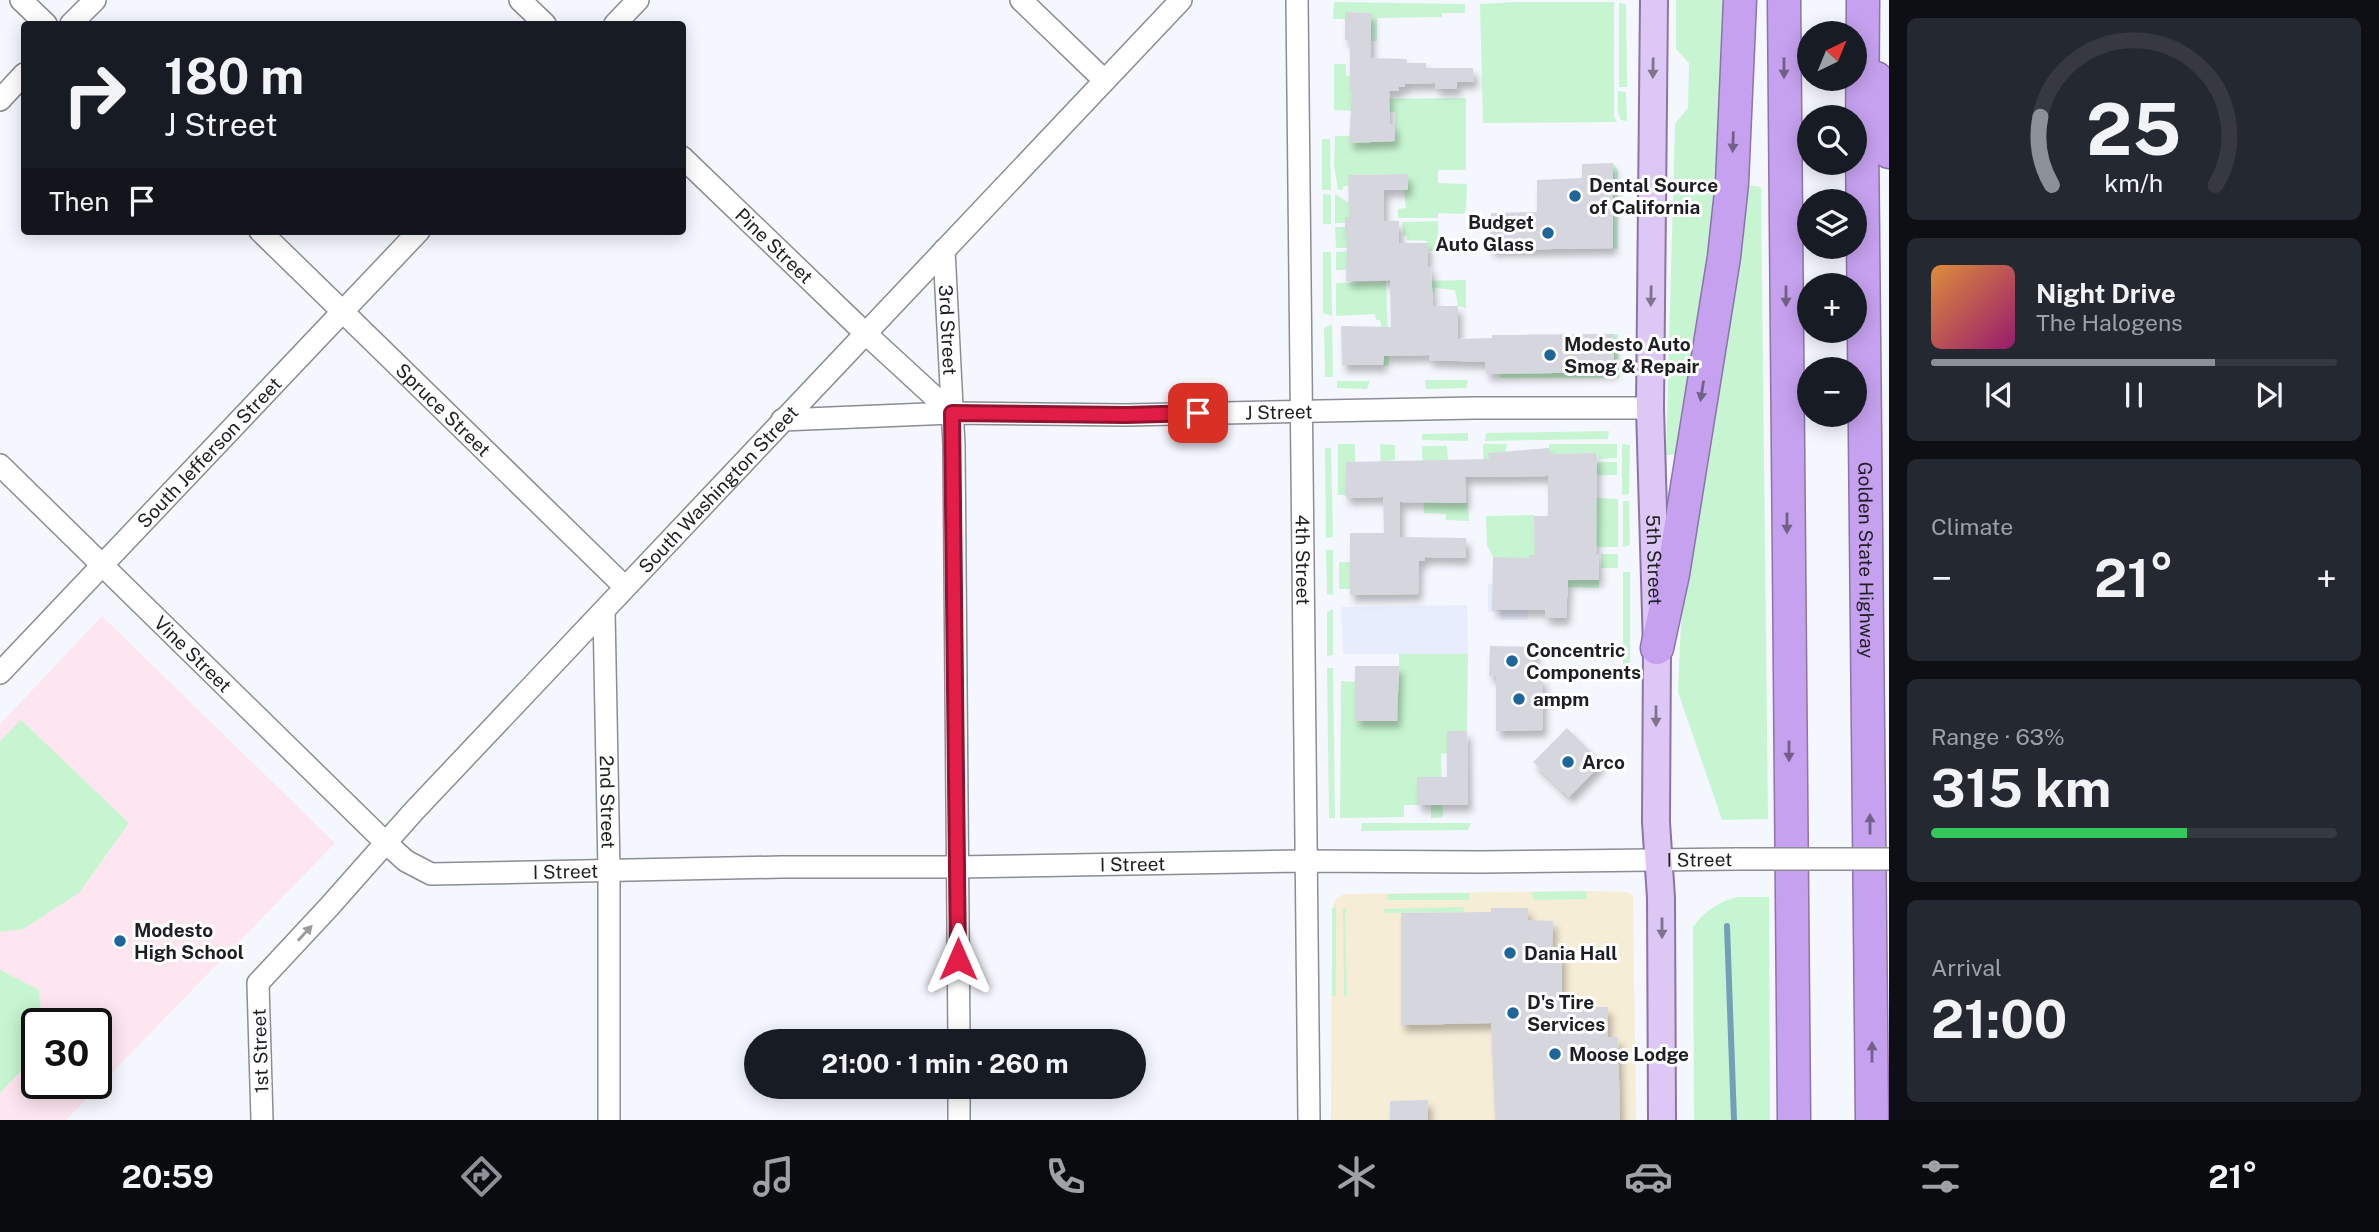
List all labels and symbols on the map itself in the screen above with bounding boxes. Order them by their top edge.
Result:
north arrow [1797,21,1867,91]
one-way arrow [1647,57,1659,79]
one-way arrow [1778,57,1790,79]
one-way arrow [1727,131,1739,153]
place label: Dental Source of California [1589,174,1718,218]
marker: Dental Source of California [1567,188,1583,204]
street label: Pine Street [731,204,817,288]
place label: Budget Auto Glass [1435,211,1534,255]
marker: Budget Auto Glass [1540,225,1556,241]
street label: 3rd Street [935,284,961,376]
one-way arrow [1645,285,1657,307]
one-way arrow [1780,285,1792,307]
place label: Modesto Auto Smog & Repair [1564,333,1700,377]
marker: Modesto Auto Smog & Repair [1542,347,1558,363]
street label: Spruce Street [391,359,495,461]
street label: South Jefferson Street [133,372,286,532]
one-way arrow [1696,380,1707,402]
pin [1168,383,1228,443]
street label: J Street [1245,400,1313,424]
street label: South Washington Street [634,401,802,578]
street label: Golden State Highway [1854,462,1878,658]
one-way arrow [1781,512,1793,534]
street label: 5th Street [1642,514,1667,606]
street label: 4th Street [1292,515,1314,605]
street label: Vine Street [150,611,236,697]
place label: Concentric Components [1526,639,1641,683]
marker: Concentric Components [1504,653,1520,669]
place label: ampm [1533,688,1589,710]
marker: ampm [1511,691,1527,707]
one-way arrow [1650,705,1662,727]
one-way arrow [1783,740,1795,762]
place label: Arco [1582,751,1625,773]
marker: Arco [1560,754,1576,770]
street label: 2nd Street [596,755,620,849]
one-way arrow [1864,813,1876,835]
street label: I Street [1667,848,1732,871]
street label: I Street [1100,852,1166,876]
street label: I Street [533,860,599,883]
one-way arrow [1656,917,1668,939]
place label: Modesto High School [134,919,244,963]
position arrow [921,922,995,996]
one-way arrow [296,925,312,942]
marker: Modesto High School [112,933,128,949]
place label: Dania Hall [1524,942,1617,964]
marker: Dania Hall [1502,945,1518,961]
place label: D's Tire Services [1527,991,1605,1035]
marker: D's Tire Services [1505,1005,1521,1021]
speed limit sign: 30 [21,1008,112,1099]
street label: 1st Street [248,1008,272,1094]
one-way arrow [1866,1041,1878,1063]
place label: Moose Lodge [1569,1043,1689,1065]
marker: Moose Lodge [1547,1046,1563,1062]

